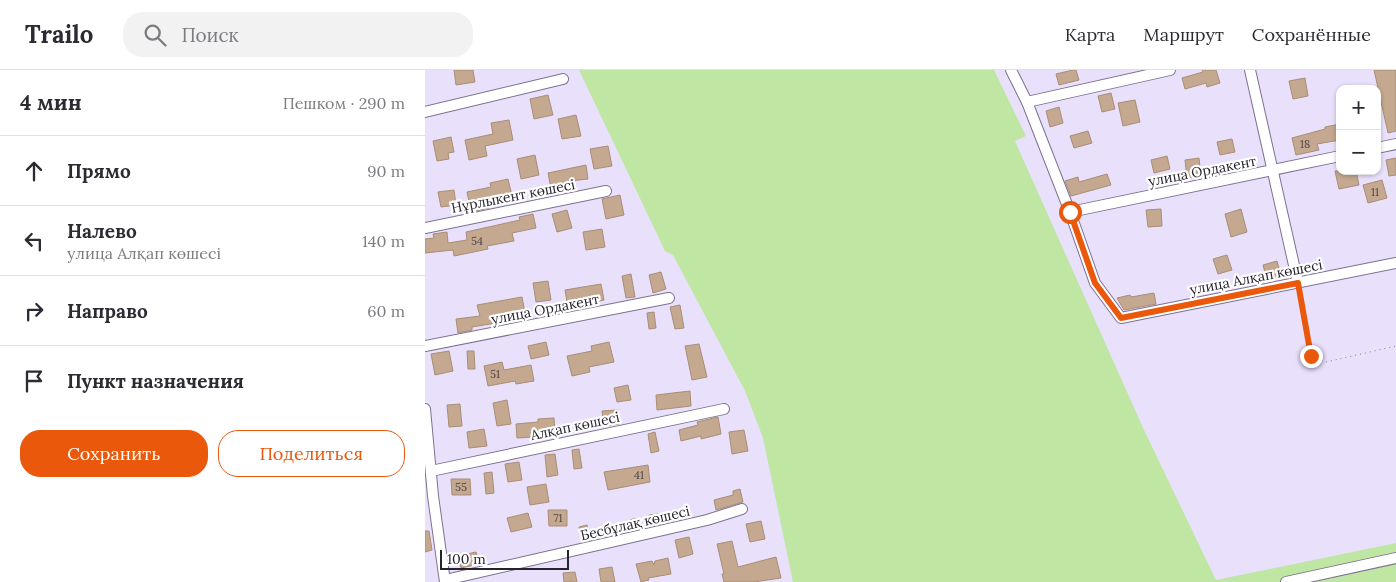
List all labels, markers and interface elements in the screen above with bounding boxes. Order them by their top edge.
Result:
search box [123,12,473,57]
text: Trailo [25,19,93,50]
icon: search [141,21,169,49]
text: Поиск [181,23,239,47]
text: Карта [1065,23,1115,46]
text: Маршрут [1143,23,1224,46]
text: Сохранённые [1252,23,1371,46]
map controls [1336,85,1381,175]
button: + [1336,85,1381,130]
text: 4 мин [20,89,82,116]
text: Пешком · 290 m [283,93,405,113]
button: − [1336,130,1381,175]
house number: 18 [1300,137,1310,151]
street label: улица Ордакент [1147,152,1258,190]
icon: ahead [20,157,48,185]
text: Прямо [67,159,131,183]
text: 90 m [367,161,405,181]
street label: Нұрлыкент көшесі [450,175,576,217]
house number: 11 [1371,185,1379,199]
route start [1059,201,1082,224]
text: Налево [67,219,137,243]
icon: left [20,227,48,255]
text: 140 m [362,231,405,251]
house number: 54 [471,234,483,248]
text: улица Алқап көшесі [67,243,221,263]
street label: улица Алқап көшесі [1188,255,1324,299]
street label: улица Ордакент [490,290,601,328]
icon: right [20,297,48,325]
text: Направо [67,299,148,323]
text: 60 m [367,301,405,321]
route end [1300,345,1323,368]
icon: arrive [20,367,48,395]
house number: 51 [490,367,500,381]
text: Пункт назначения [67,369,244,393]
street label: Алқап көшесі [528,408,621,444]
button: Сохранить [20,430,208,477]
button: Поделиться [218,430,405,477]
house number: 41 [634,468,644,482]
house number: 55 [455,480,467,494]
street label: Бесбұлақ көшесі [579,502,692,544]
house number: 71 [553,511,563,525]
scale bar [440,547,569,570]
text: 100 m [447,550,486,568]

